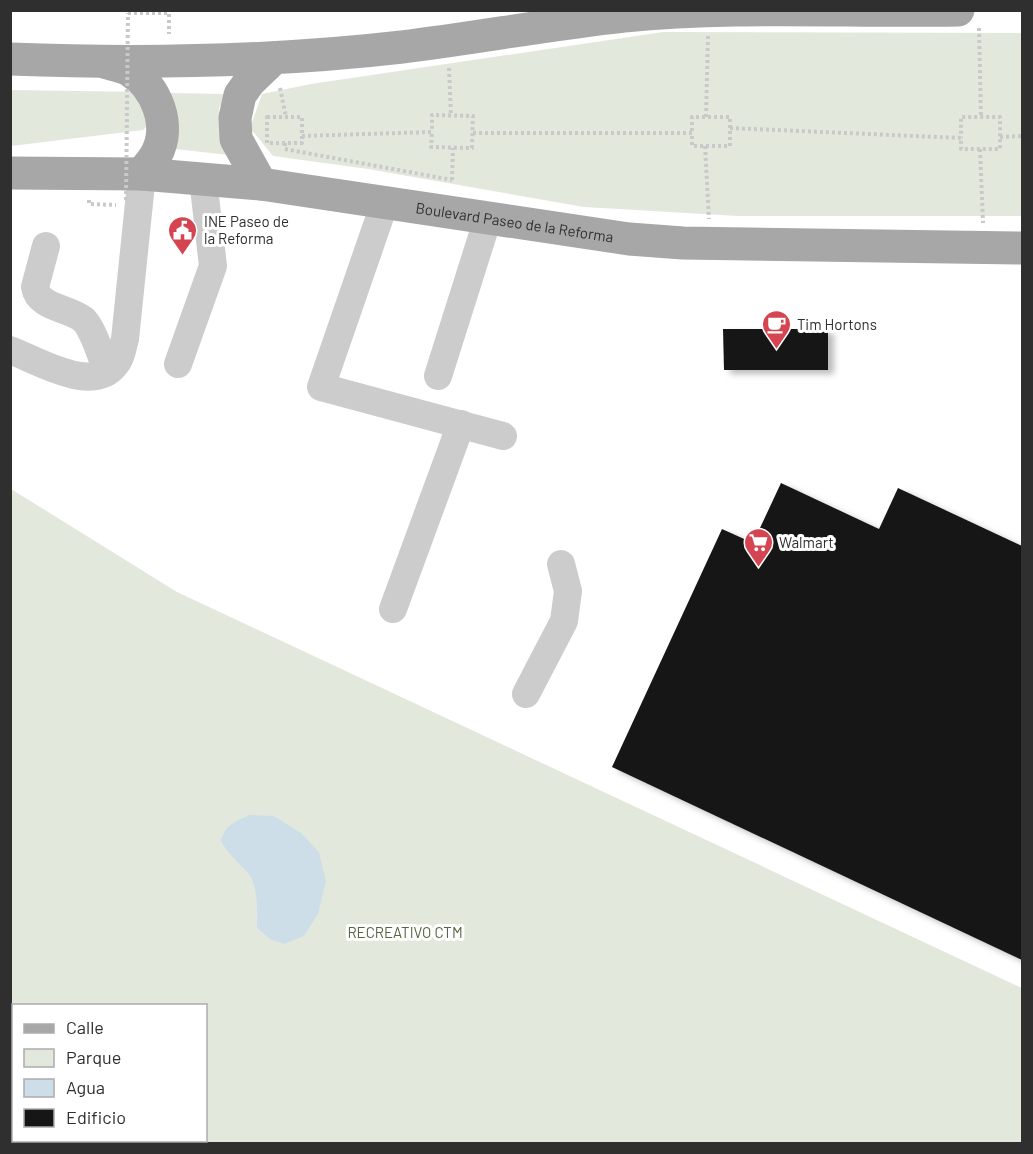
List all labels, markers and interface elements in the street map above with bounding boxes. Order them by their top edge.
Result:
street label: Boulevard Paseo de la Reforma [415,198,615,246]
place label: INE Paseo de la Reforma [204,212,289,247]
public building icon: INE Paseo de la Reforma [167,214,199,256]
cafe icon: Tim Hortons [760,308,792,350]
place label: Tim Hortons [797,315,877,333]
supermarket icon: Walmart [742,526,774,568]
place label: Walmart [779,533,834,551]
park label: RECREATIVO CTM [347,923,463,941]
legend [12,1004,207,1142]
text: Calle [66,1016,104,1038]
text: Parque [66,1046,121,1068]
text: Agua [66,1076,105,1098]
text: Edificio [66,1106,126,1128]

